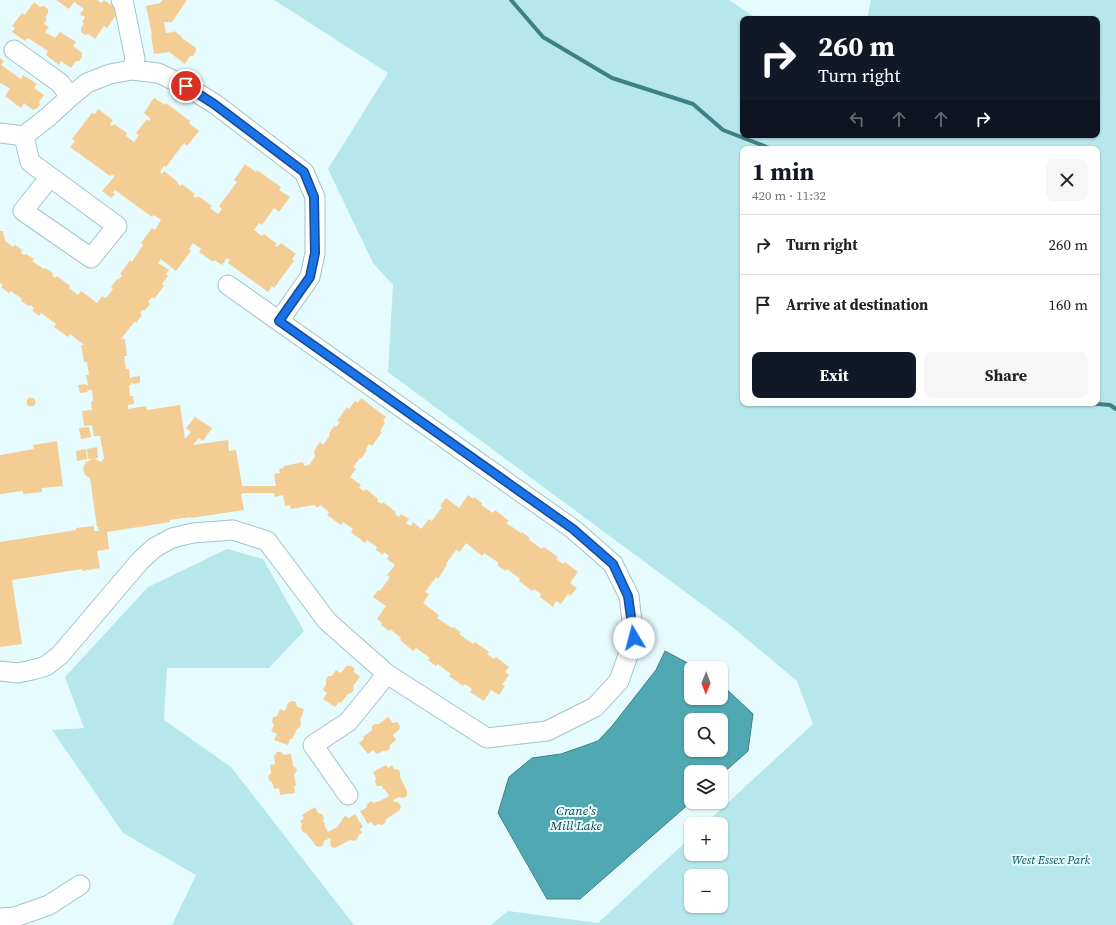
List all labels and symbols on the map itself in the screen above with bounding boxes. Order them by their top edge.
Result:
pin [169,69,203,103]
position arrow [613,617,655,659]
north arrow [684,661,728,705]
water label: Crane's Mill Lake [549,802,603,834]
park label: West Essex Park [1012,852,1091,868]

